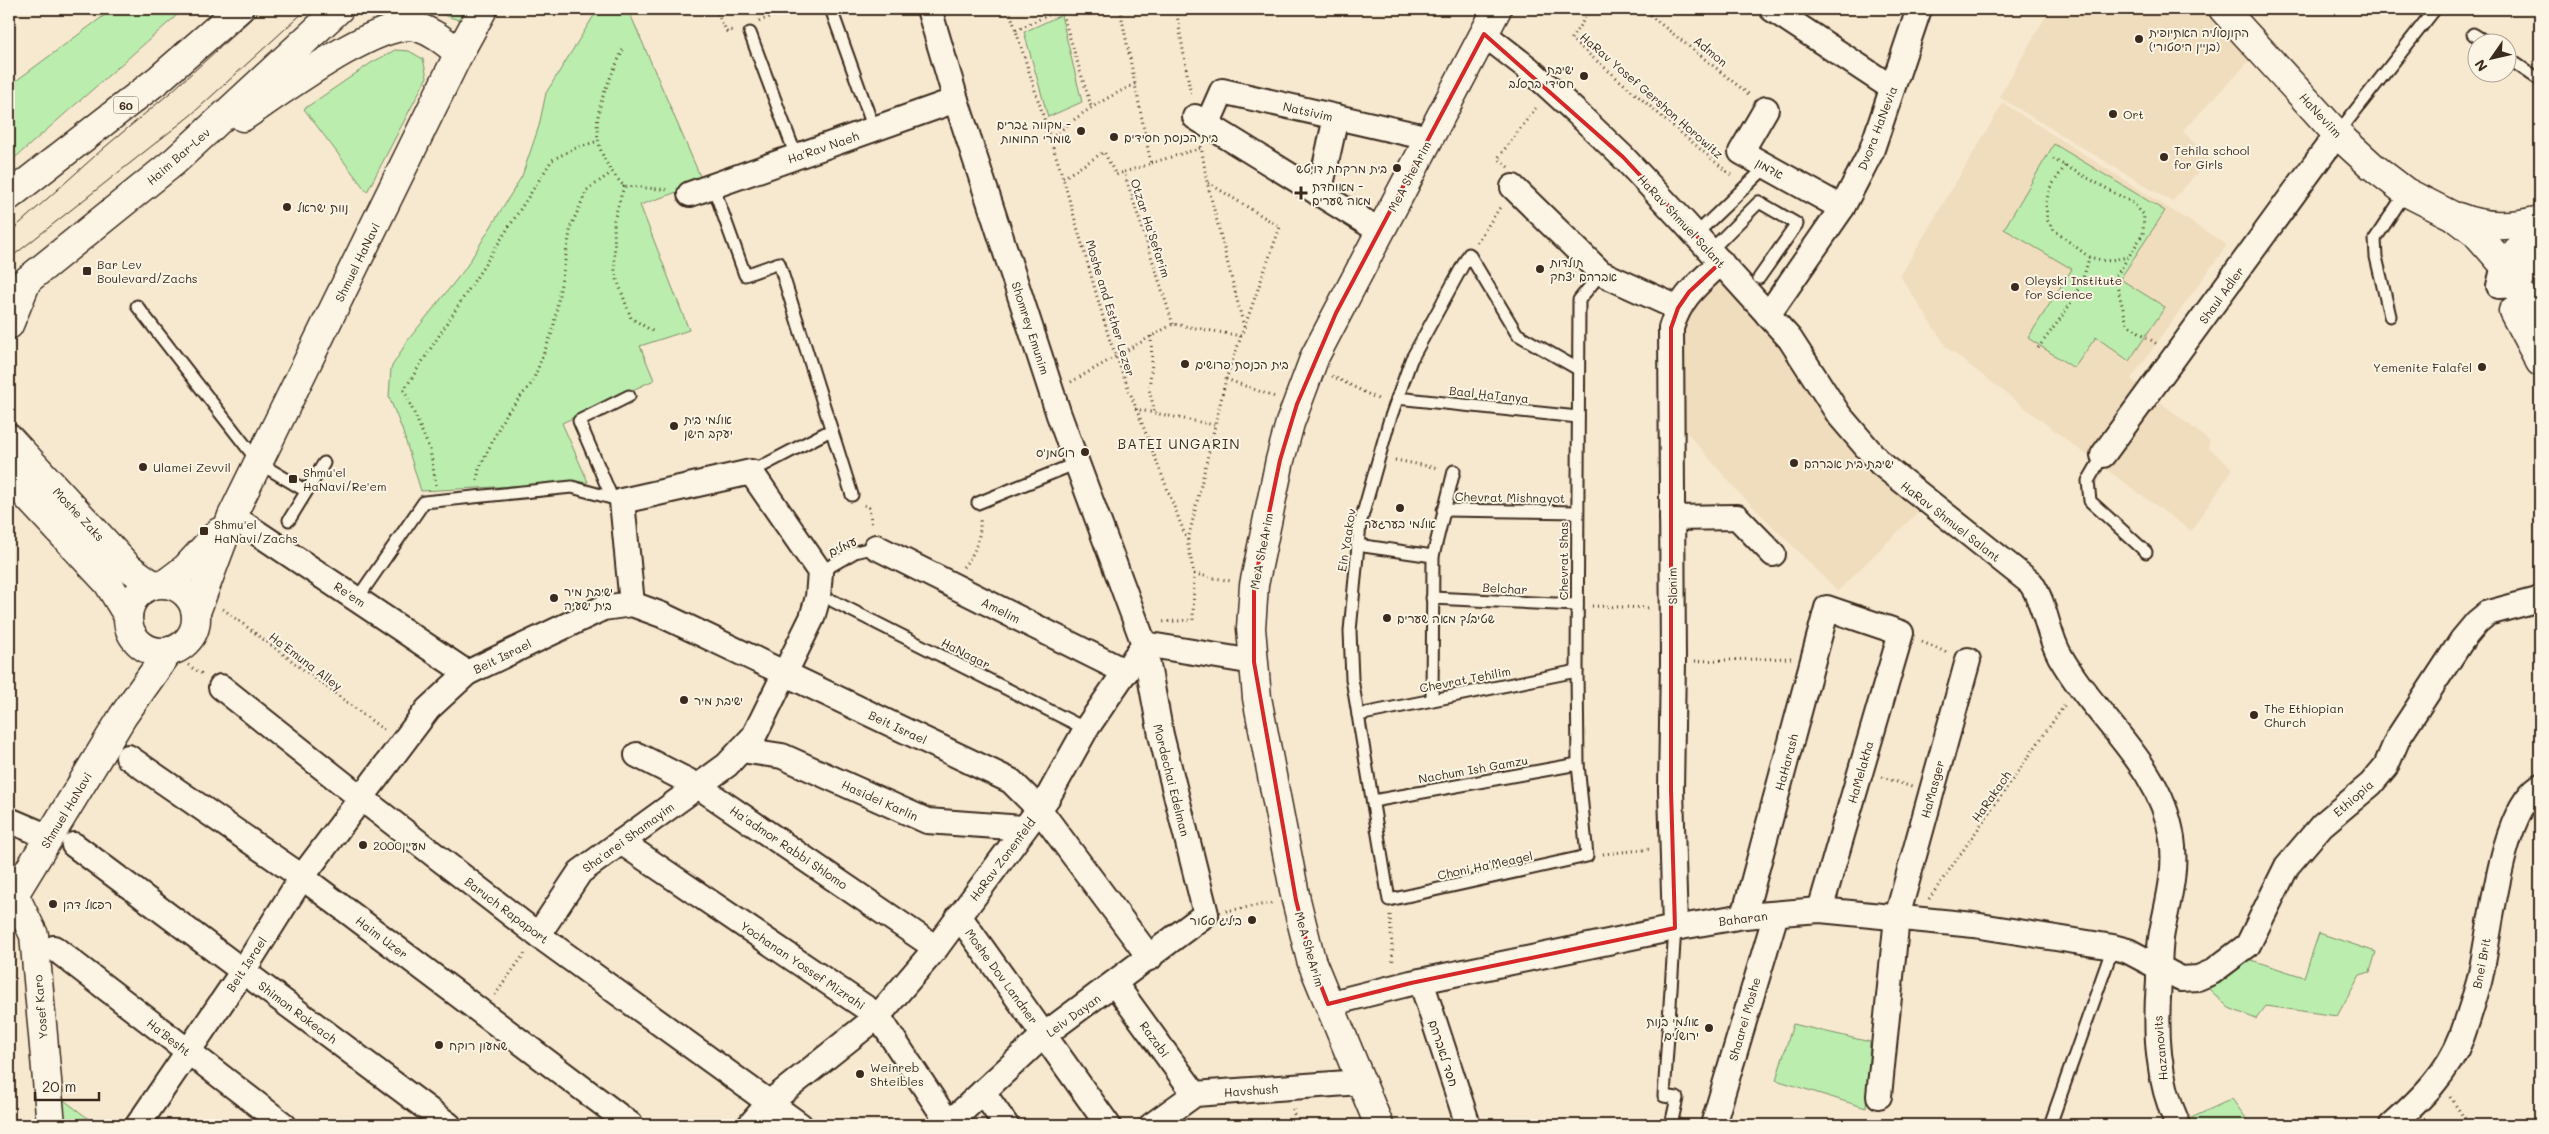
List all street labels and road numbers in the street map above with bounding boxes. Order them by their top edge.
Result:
street label: HaRav Yosef Gershon Horowitz [1577,28,1727,162]
street label: Admon [1691,32,1731,70]
street label: Dvora HaNevia [1854,84,1900,172]
street label: HaNeviim [2296,89,2346,141]
road number: 60 [114,96,138,114]
street label: Natsivim [1281,98,1335,124]
street label: Haim Bar-Lev [143,124,213,188]
street label: Ha'Rav Naeh [785,127,861,167]
street label: MeA SheArim [1384,138,1434,214]
street label: אדמון [1753,154,1787,183]
street label: HaRav Shmuel Salant [1635,171,1729,271]
street label: Otzar Ha'Sefarim [1127,177,1175,279]
street label: Shmuel HaNavi [331,220,383,304]
street label: Moshe and Esther Lezer [1083,238,1139,378]
street label: Shaul Adler [2195,263,2247,327]
street label: Shomrey Emunim [1008,280,1054,376]
street label: Baal HaTanya [1448,382,1530,406]
street label: HaRav Shmuel Salant [1898,477,2004,565]
street label: Moshe Zaks [50,484,108,545]
street label: Chevrat Mishnayot [1455,488,1565,506]
street label: Ein Yaakov [1333,507,1359,573]
street label: MeA SheArim [1246,511,1276,591]
street label: Chevrat Shas [1555,522,1571,600]
street label: עמלים [825,532,859,560]
street label: Slonim [1664,567,1680,605]
street label: Re'em [331,578,369,610]
street label: Belchar [1482,579,1528,597]
street label: Amelim [979,593,1023,627]
street label: Ha'Emuna Alley [266,628,346,694]
street label: HaNagar [939,634,993,672]
street label: Beit Israel [470,635,534,677]
street label: Chevrat Tehilim [1418,662,1512,696]
street label: Beit Israel [866,706,930,748]
street label: Mordechai Edelman [1150,722,1194,838]
street label: HaHarash [1771,732,1801,792]
street label: HaMelakha [1843,739,1877,805]
street label: Nachum Ish Gamzu [1417,751,1529,787]
street label: HaMasger [1917,758,1947,820]
street label: HaRakach [1968,767,2015,825]
street label: Shmuel HaNavi [37,769,95,851]
street label: Hasidei Karlin [839,776,921,824]
street label: Ethiopia [2330,776,2376,820]
street label: Sha'arei Shamayim [579,798,677,876]
street label: Ha'admor Rabbi Shlomo [727,802,851,892]
street label: HaRav Zonenfeld [966,814,1039,904]
street label: Choni Ha'Meagel [1436,847,1534,883]
street label: Baruch Rapaport [462,873,552,947]
street label: Baharan [1718,907,1768,929]
street label: MeA SheArim [1292,909,1328,989]
street label: Haim Uzer [353,912,411,962]
street label: Yochanan Yossef Mizrahi [737,917,869,1013]
street label: Moshe Dov Landner [962,925,1042,1027]
street label: Beit Israel [222,933,270,995]
street label: Bnei Brit [2468,936,2494,990]
street label: Yosef Karo [29,974,51,1040]
street label: Shaarei Moshe [1724,975,1764,1063]
street label: Shimon Rokeach [256,977,341,1047]
street label: Leiv Dayan [1043,990,1103,1040]
street label: Ha'Besht [144,1015,194,1059]
street label: Hazanovits [2149,1015,2171,1081]
street label: Razabi [1137,1018,1173,1060]
street label: חסד לאברהם [1426,1018,1462,1089]
street label: Havshush [1223,1080,1279,1100]

